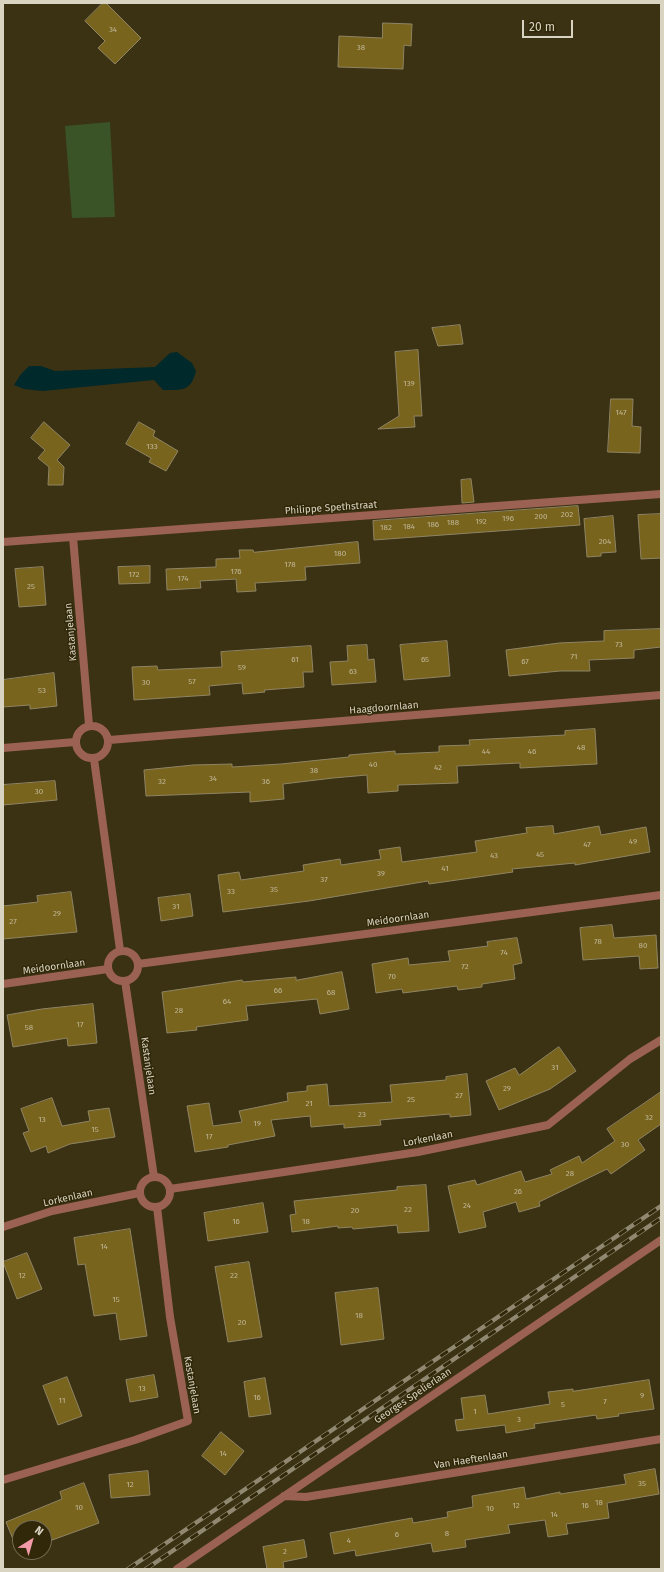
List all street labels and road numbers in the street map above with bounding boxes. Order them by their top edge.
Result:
street label: Philippe Spethstraat [284,499,378,517]
street label: Kastanjelaan [62,602,80,662]
street label: Haagdoornlaan [349,699,419,717]
street label: Meidoornlaan [366,909,430,929]
street label: Meidoornlaan [22,957,86,977]
street label: Kastanjelaan [138,1036,158,1096]
street label: Lorkenlaan [402,1128,454,1150]
street label: Lorkenlaan [42,1186,94,1210]
street label: Kastanjelaan [181,1355,203,1415]
street label: Georges Spelierlaan [372,1366,454,1426]
street label: Van Haeftenlaan [433,1448,509,1472]

